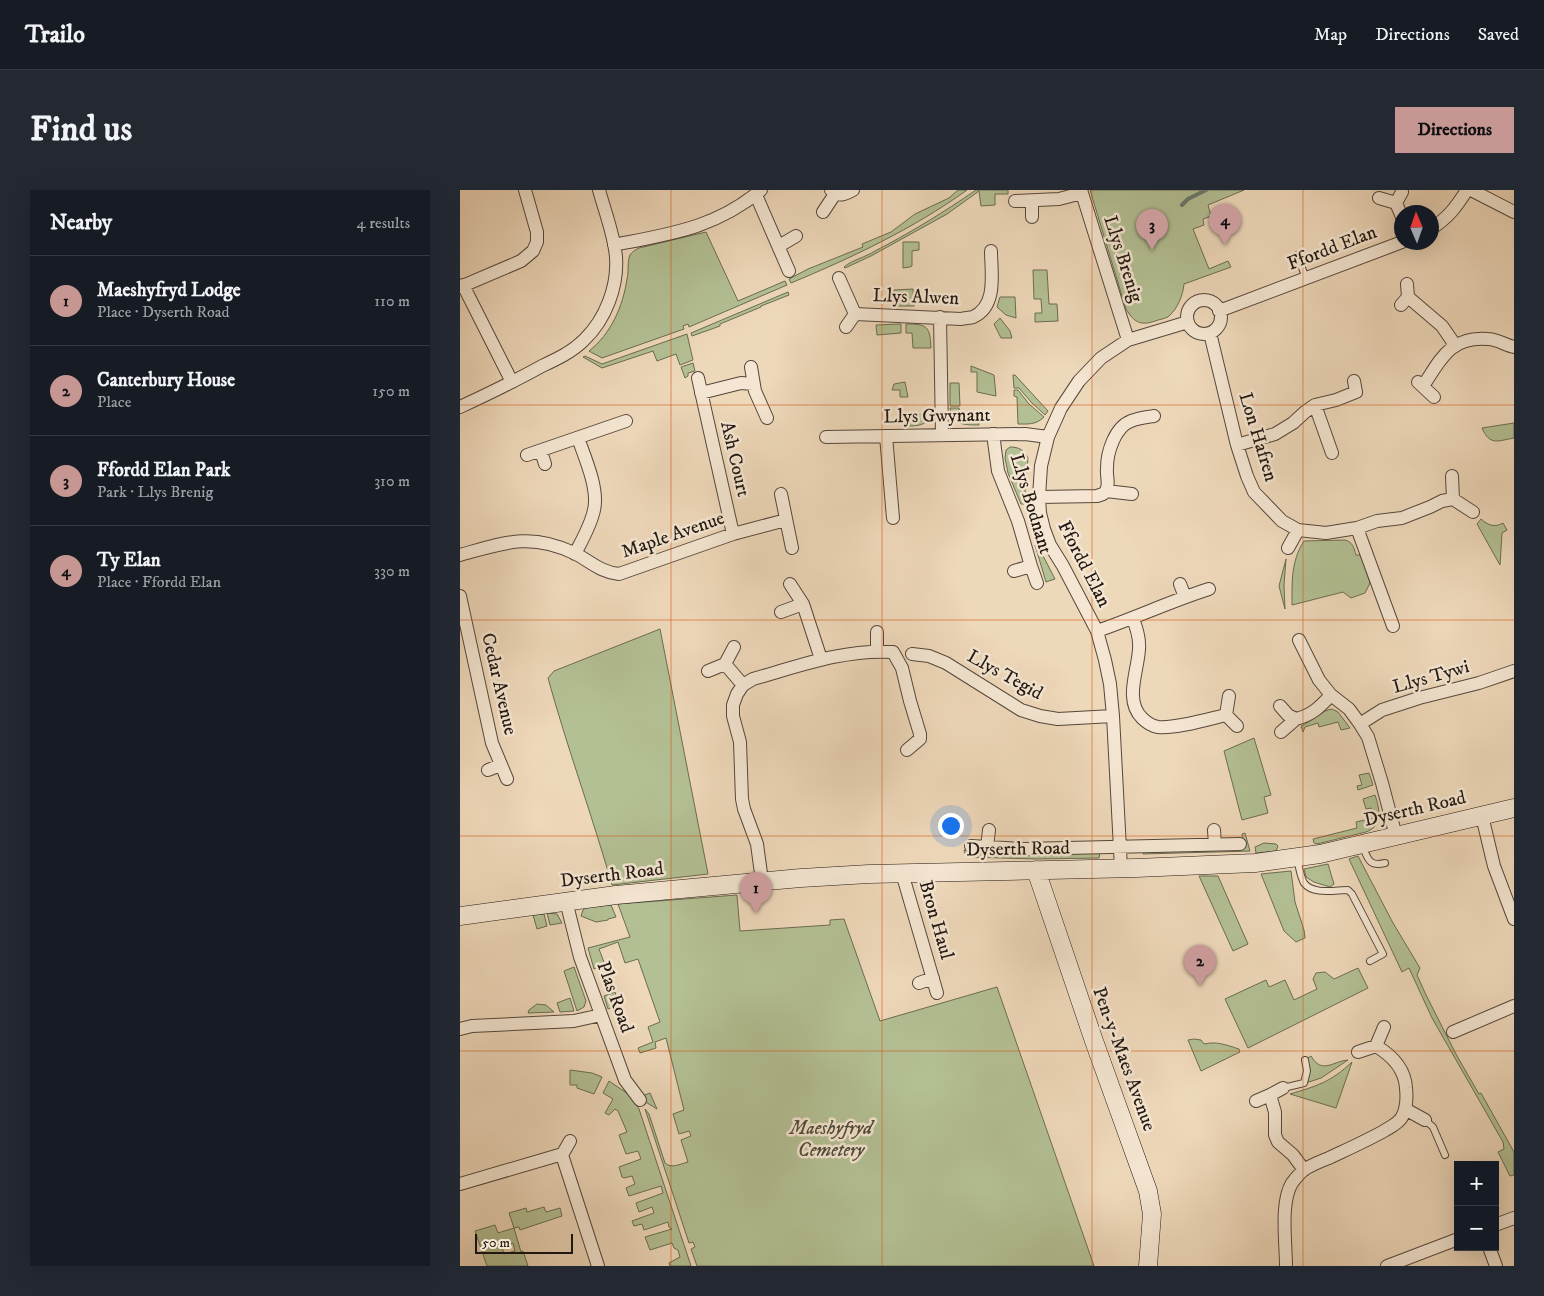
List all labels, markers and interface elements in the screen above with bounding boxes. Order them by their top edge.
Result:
text: Trailo [25,20,85,50]
text: Map [1314,24,1347,46]
text: Directions [1375,24,1450,46]
text: Saved [1478,24,1519,46]
button: Directions [1395,107,1514,153]
text: Find us [30,108,132,152]
pin: 4 [1209,204,1241,245]
north arrow [1394,205,1439,250]
pin: 3 [1136,209,1168,250]
text: Nearby [50,210,112,236]
text: 4 results [357,213,410,233]
street label: Llys Brenig [1098,213,1148,306]
street label: Ffordd Elan [1284,220,1380,276]
text: Maeshyfryd Lodge [97,279,241,302]
street label: Llys Alwen [872,284,960,310]
text: 1 [63,291,69,311]
text: 110 m [374,291,410,311]
text: Place · Dyserth Road [97,302,230,322]
text: Canterbury House [97,369,235,392]
text: 2 [62,381,70,401]
text: 150 m [372,381,410,401]
street label: Lon Hafren [1234,390,1282,484]
text: Place [97,392,131,412]
street label: Llys Gwynant [883,404,991,428]
street label: Ash Court [715,419,755,499]
street label: Llys Bodnant [1005,451,1057,557]
text: Ffordd Elan Park [97,459,230,482]
text: 3 [63,471,69,491]
text: 310 m [374,471,410,491]
text: Park · Llys Brenig [97,482,213,502]
street label: Maple Avenue [619,507,728,563]
street label: Ffordd Elan [1052,517,1116,611]
text: Ty Elan [97,549,161,572]
text: 4 [61,561,71,581]
text: 330 m [374,561,410,581]
text: Place · Ffordd Elan [97,572,221,592]
street label: Cedar Avenue [476,631,522,737]
street label: Llys Tegid [963,645,1047,705]
street label: Llys Tywi [1390,655,1472,699]
street label: Dyserth Road [1362,786,1469,832]
your location [938,813,964,839]
street label: Dyserth Road [966,837,1071,861]
street label: Dyserth Road [559,857,665,893]
pin: 1 [740,872,772,913]
street label: Bron Haul [914,878,958,962]
pin: 2 [1184,945,1216,986]
street label: Plas Road [591,958,639,1036]
street label: Pen-y-Maes Avenue [1087,984,1161,1134]
park label: Maeshyfryd Cemetery [788,1117,875,1162]
map controls [1454,1161,1499,1251]
button: + [1454,1161,1499,1206]
button: − [1454,1206,1499,1251]
scale bar [475,1231,572,1254]
text: 50 m [482,1234,510,1252]

